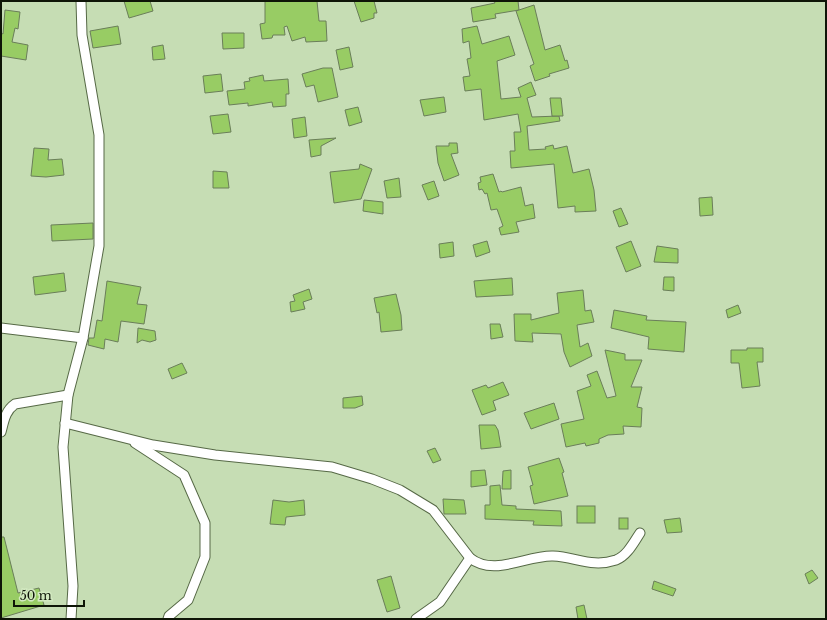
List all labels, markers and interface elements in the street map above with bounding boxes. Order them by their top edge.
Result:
scale bar [14,582,84,608]
text: 50 m [20,588,52,603]

